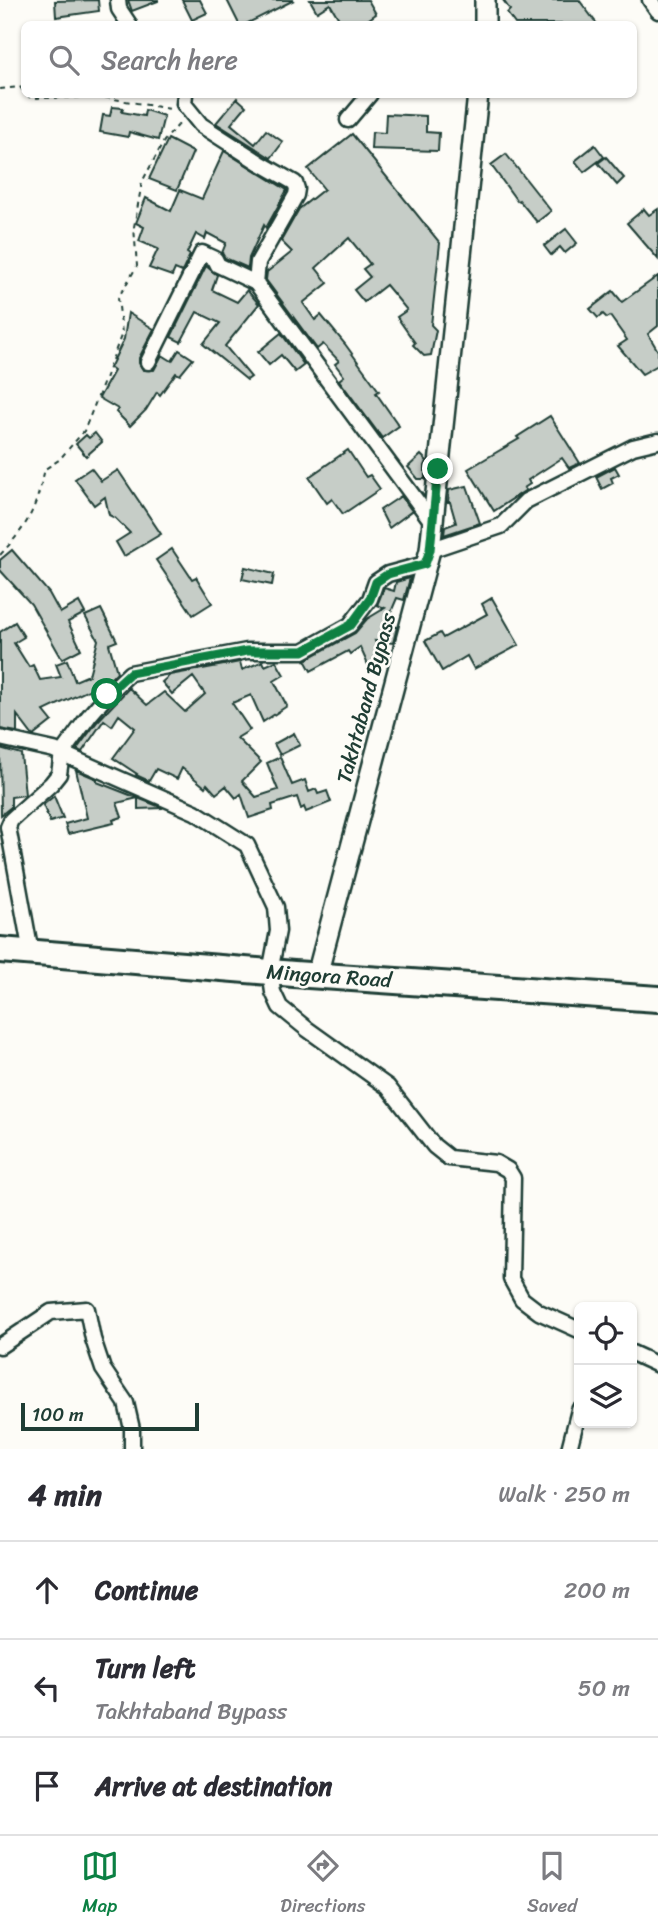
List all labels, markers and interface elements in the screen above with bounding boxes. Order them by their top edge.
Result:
search box [21,21,637,98]
text: Search here [101,37,238,83]
icon: search [45,41,83,79]
route end [422,453,453,484]
street label: Takhtaband Bypass [325,608,407,788]
route start [91,678,122,709]
street label: Mingora Road [265,953,395,999]
map controls [574,1302,637,1428]
button: locate [574,1302,637,1365]
button: layers [574,1365,637,1428]
text: 100 m [32,1398,84,1431]
scale bar [21,1400,200,1432]
text: 4 min [28,1468,102,1522]
text: Walk · 250 m [498,1474,630,1515]
text: Continue [95,1567,198,1613]
text: 200 m [564,1570,630,1611]
icon: ahead [28,1571,66,1609]
text: Turn left [95,1645,195,1691]
text: 50 m [578,1668,630,1709]
icon: left [28,1669,66,1707]
text: Takhtaband Bypass [95,1691,287,1732]
text: Arrive at destination [95,1763,332,1809]
icon: arrive [28,1767,66,1805]
tab: Map [81,1847,119,1922]
tab: Directions [280,1847,366,1922]
tab: Saved [527,1847,577,1922]

